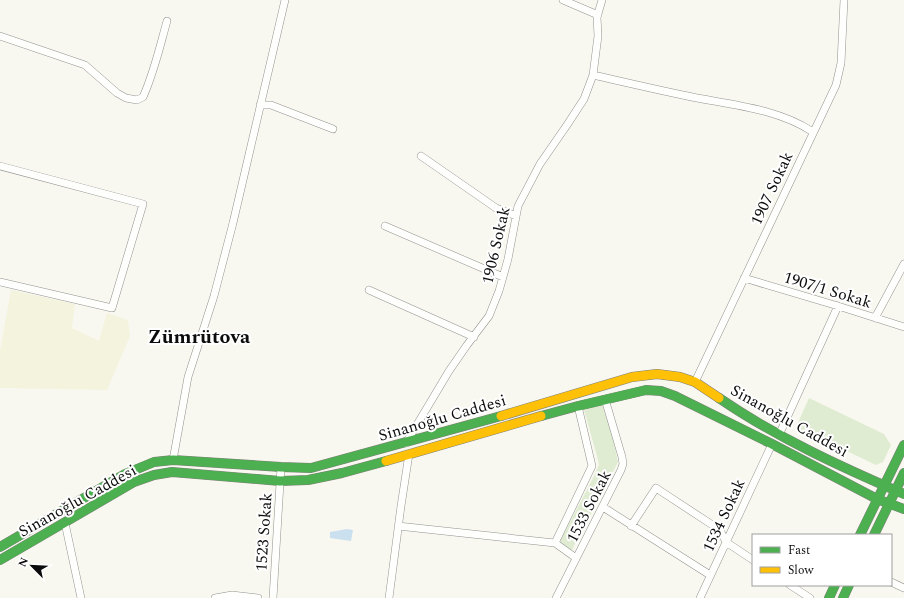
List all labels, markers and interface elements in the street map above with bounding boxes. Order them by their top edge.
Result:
street label: 1907 Sokak [744,148,799,229]
street label: 1906 Sokak [475,204,517,286]
street label: 1907/1 Sokak [781,265,875,315]
district label: Zümrütova [148,322,251,352]
street label: Si̇nanoğlu Caddesi [726,378,853,463]
street label: Si̇nanoğlu Caddesi [376,388,509,448]
street label: Si̇nanoğlu Caddesi [14,458,141,543]
street label: 1533 Sokak [560,466,618,547]
street label: 1534 Sokak [696,475,751,556]
street label: 1523 Sokak [249,492,279,572]
legend [752,534,892,586]
text: Fast [788,541,810,560]
north arrow [12,546,52,586]
text: N [14,555,33,570]
text: Slow [788,561,814,580]

